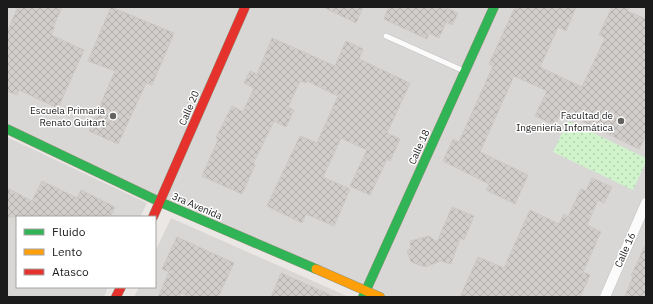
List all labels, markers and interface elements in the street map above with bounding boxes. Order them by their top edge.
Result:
street label: Calle 20 [176,89,202,127]
place label: Escuela Primaria Renato Guitart [30,104,106,129]
place label: Facultad de Ingeniería Infomática [516,109,614,134]
marker: Escuela Primaria Renato Guitart [108,111,118,121]
marker: Facultad de Ingeniería Infomática [616,116,626,126]
street label: Calle 18 [406,128,432,166]
street label: 3ra Avenida [170,190,225,223]
legend [16,216,156,288]
text: Fluido [52,224,86,239]
street label: Calle 16 [612,231,638,269]
text: Lento [52,244,82,259]
text: Atasco [52,264,89,279]

